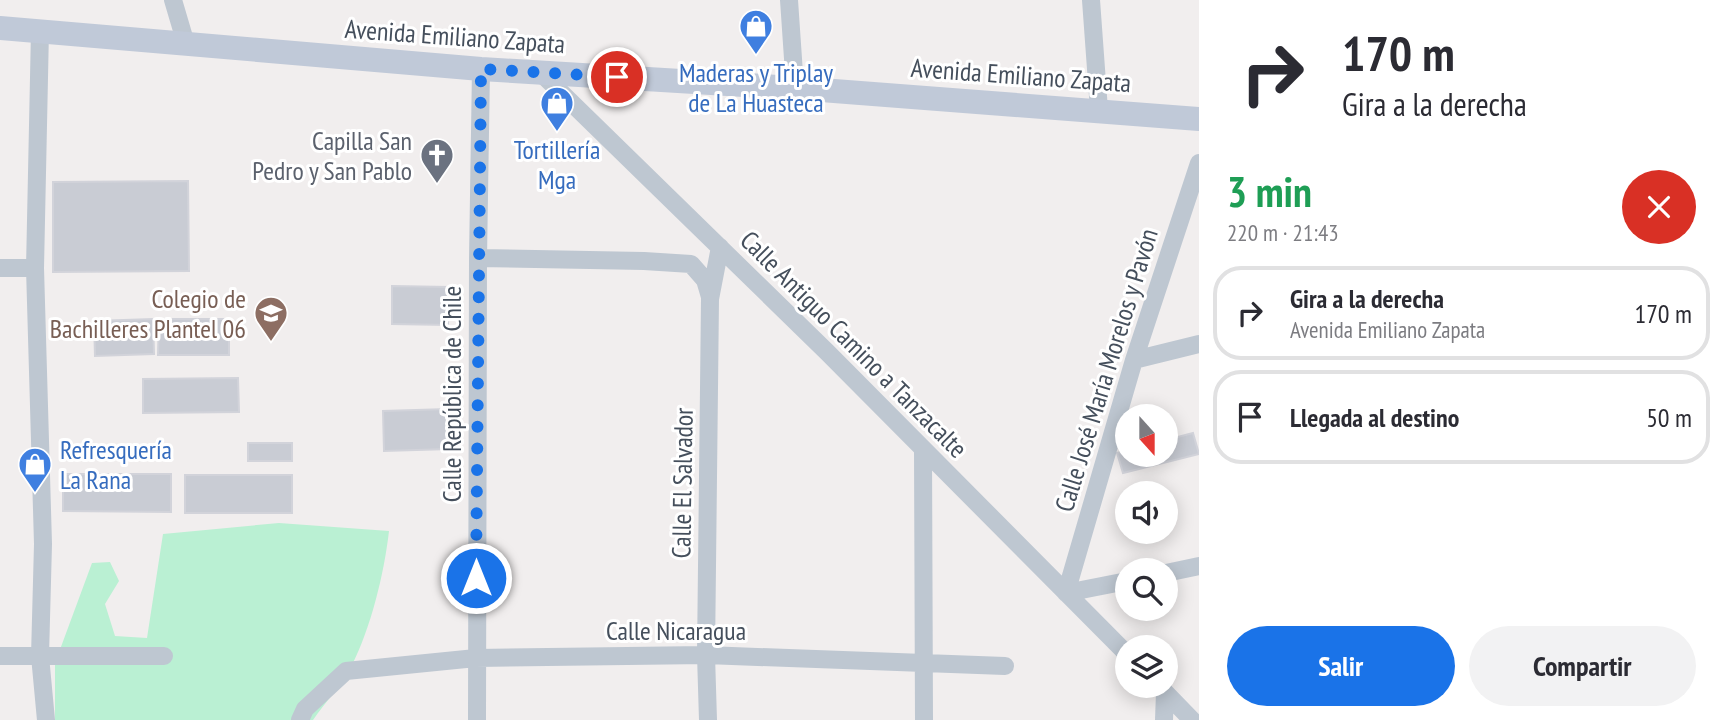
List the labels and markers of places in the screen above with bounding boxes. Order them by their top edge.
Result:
shop icon: Maderas y Triplay de La Huasteca [737,7,775,56]
pin [587,47,647,107]
place label: Maderas y Triplay de La Huasteca [679,56,833,119]
shop icon: Tortillería Mga [538,84,576,133]
place label: Capilla San Pedro y San Pablo [252,124,412,187]
place label: Tortillería Mga [514,133,600,196]
church icon: Capilla San Pedro y San Pablo [418,136,456,185]
place label: Colegio de Bachilleres Plantel 06 [50,282,246,345]
school or university icon: Colegio de Bachilleres Plantel 06 [252,294,290,343]
place label: Refresquería La Rana [60,433,172,496]
shop icon: Refresquería La Rana [16,445,54,494]

